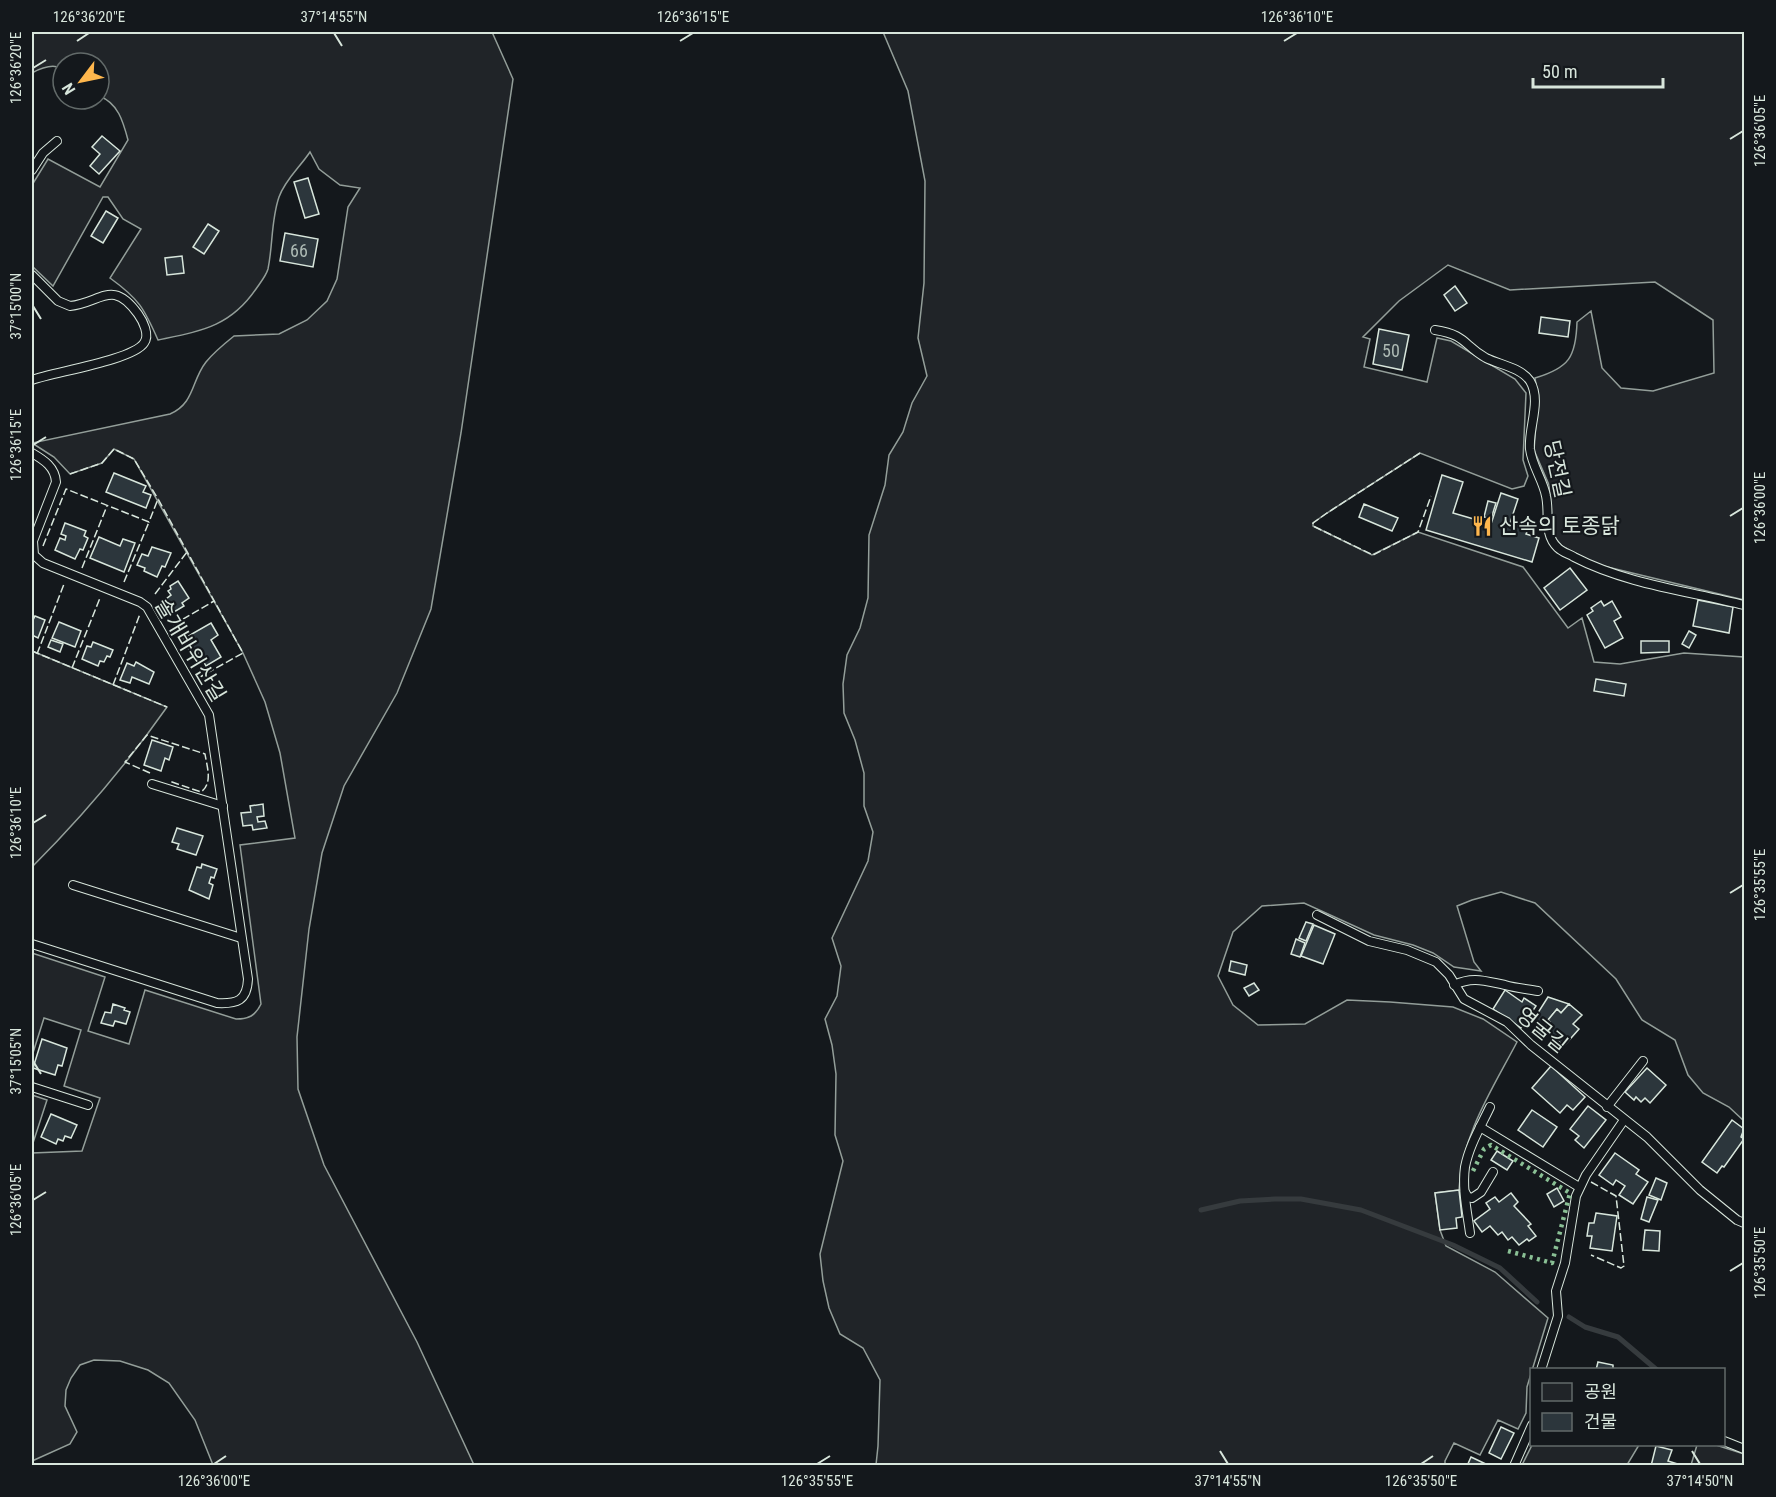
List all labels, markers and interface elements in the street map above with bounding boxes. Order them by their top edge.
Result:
text: 126°36'20"E [53,8,125,26]
text: 37°14'55"N [301,8,367,26]
text: 126°36'15"E [657,8,729,26]
text: 126°36'10"E [1261,8,1333,26]
text: 126°36'20"E [7,32,25,104]
north arrow [51,51,111,111]
scale bar [1533,51,1664,89]
text: 50 m [1542,61,1577,82]
text: N [58,79,79,98]
text: 126°36'05"E [1751,95,1769,167]
house number: 66 [290,240,308,261]
text: 37°15'00"N [7,273,25,339]
house number: 50 [1382,340,1400,361]
text: 126°36'15"E [7,409,25,481]
street label: 당전길 [1539,438,1575,500]
text: 126°36'00"E [1751,472,1769,544]
restaurant icon: 산속의 토종닭 [1470,514,1494,538]
place label: 산속의 토종닭 [1499,514,1620,538]
street label: 솔개바위산길 [150,594,230,706]
text: 126°36'10"E [7,787,25,859]
text: 126°35'55"E [1751,849,1769,921]
street label: 영굴길 [1512,1002,1572,1058]
text: 37°15'05"N [7,1028,25,1094]
text: 126°36'05"E [7,1164,25,1236]
text: 126°35'50"E [1751,1227,1769,1299]
legend [1530,1368,1725,1446]
text: 공원 [1584,1381,1617,1402]
text: 건물 [1584,1411,1617,1432]
text: 126°36'00"E [178,1472,250,1490]
text: 126°35'55"E [781,1472,853,1490]
text: 37°14'55"N [1195,1472,1261,1490]
text: 126°35'50"E [1385,1472,1457,1490]
text: 37°14'50"N [1667,1472,1733,1490]

